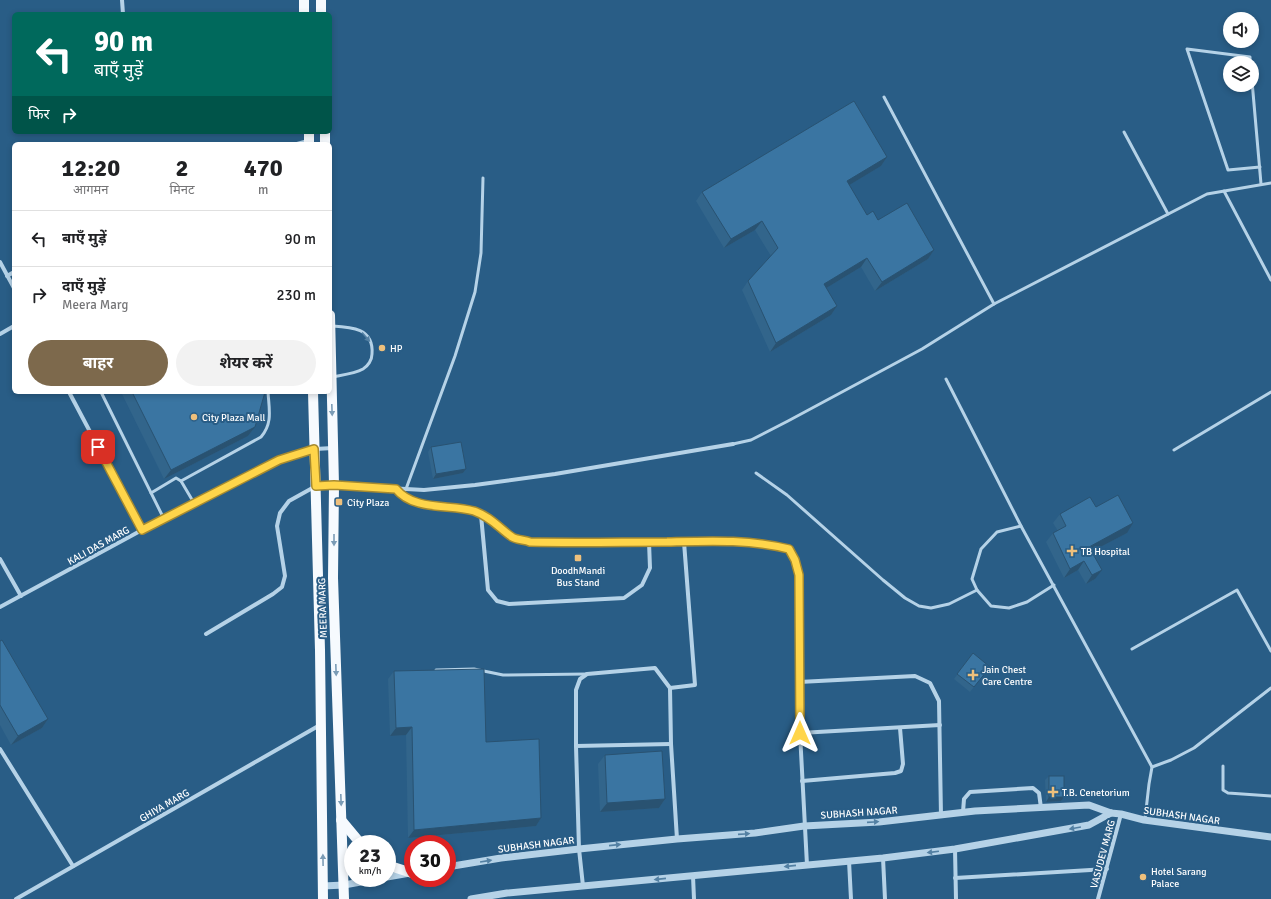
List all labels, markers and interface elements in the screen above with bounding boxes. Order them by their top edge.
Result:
map controls [1223,12,1259,92]
button: sound [1223,12,1259,48]
text: 90 m [94,25,153,59]
icon: left [28,28,80,80]
button: layers [1223,56,1259,92]
text: बाएँ मुड़ें [94,59,143,81]
icon: right [58,104,80,126]
text: फिर [28,105,50,123]
text: 12:20 [61,153,120,183]
text: 2 [176,153,188,183]
text: 470 [244,153,283,183]
text: आगमन [73,182,109,198]
text: मिनट [170,182,194,198]
text: m [258,182,268,198]
icon: left [28,228,50,250]
text: बाएँ मुड़ें [62,229,106,247]
text: 90 m [285,230,316,248]
text: दाएँ मुड़ें [62,277,106,295]
icon: right [28,284,50,306]
text: 230 m [276,286,316,304]
text: Meera Marg [62,297,128,313]
one-way arrow [361,331,370,342]
button: बाहर [28,340,168,386]
button: शेयर करें [176,340,316,386]
marker: HP [377,343,387,353]
place label: HP [390,343,403,355]
one-way arrow [329,404,336,416]
marker: City Plaza Mall [189,412,199,422]
place label: City Plaza Mall [202,412,266,424]
pin [81,430,115,464]
icon: arrive [87,436,109,458]
marker: City Plaza [334,497,344,507]
place label: City Plaza [347,497,389,509]
street label: KALI DAS MARG [65,524,132,568]
one-way arrow [331,534,337,547]
marker: TB Hospital [1066,545,1078,557]
place label: TB Hospital [1081,546,1130,558]
marker: DoodhMandi Bus Stand [573,553,583,563]
place label: DoodhMandi Bus Stand [551,565,605,589]
street label: MEERA MARG [316,578,330,638]
one-way arrow [333,664,340,676]
place label: Jain Chest Care Centre [982,664,1032,688]
marker: Jain Chest Care Centre [967,669,979,681]
position arrow [779,712,821,754]
marker: T.B. Cenetorium [1047,786,1059,798]
street label: GHIYA MARG [138,787,191,825]
place label: T.B. Cenetorium [1062,787,1130,799]
one-way arrow [337,794,344,806]
street label: SUBHASH NAGAR [820,804,898,822]
street label: SUBHASH NAGAR [1143,805,1221,827]
one-way arrow [867,819,880,825]
street label: VASUDEV MARG [1088,819,1118,890]
one-way arrow [1069,825,1081,831]
one-way arrow [738,831,750,838]
street label: SUBHASH NAGAR [497,834,575,856]
speed limit sign: 30 [404,835,456,887]
one-way arrow [608,842,621,848]
text: 23 [359,843,381,868]
one-way arrow [927,849,939,855]
one-way arrow [320,853,326,866]
one-way arrow [479,858,492,864]
one-way arrow [784,863,796,870]
text: km/h [359,865,381,877]
place label: Hotel Sarang Palace [1151,866,1206,890]
marker: Hotel Sarang Palace [1138,872,1148,882]
one-way arrow [654,876,666,882]

